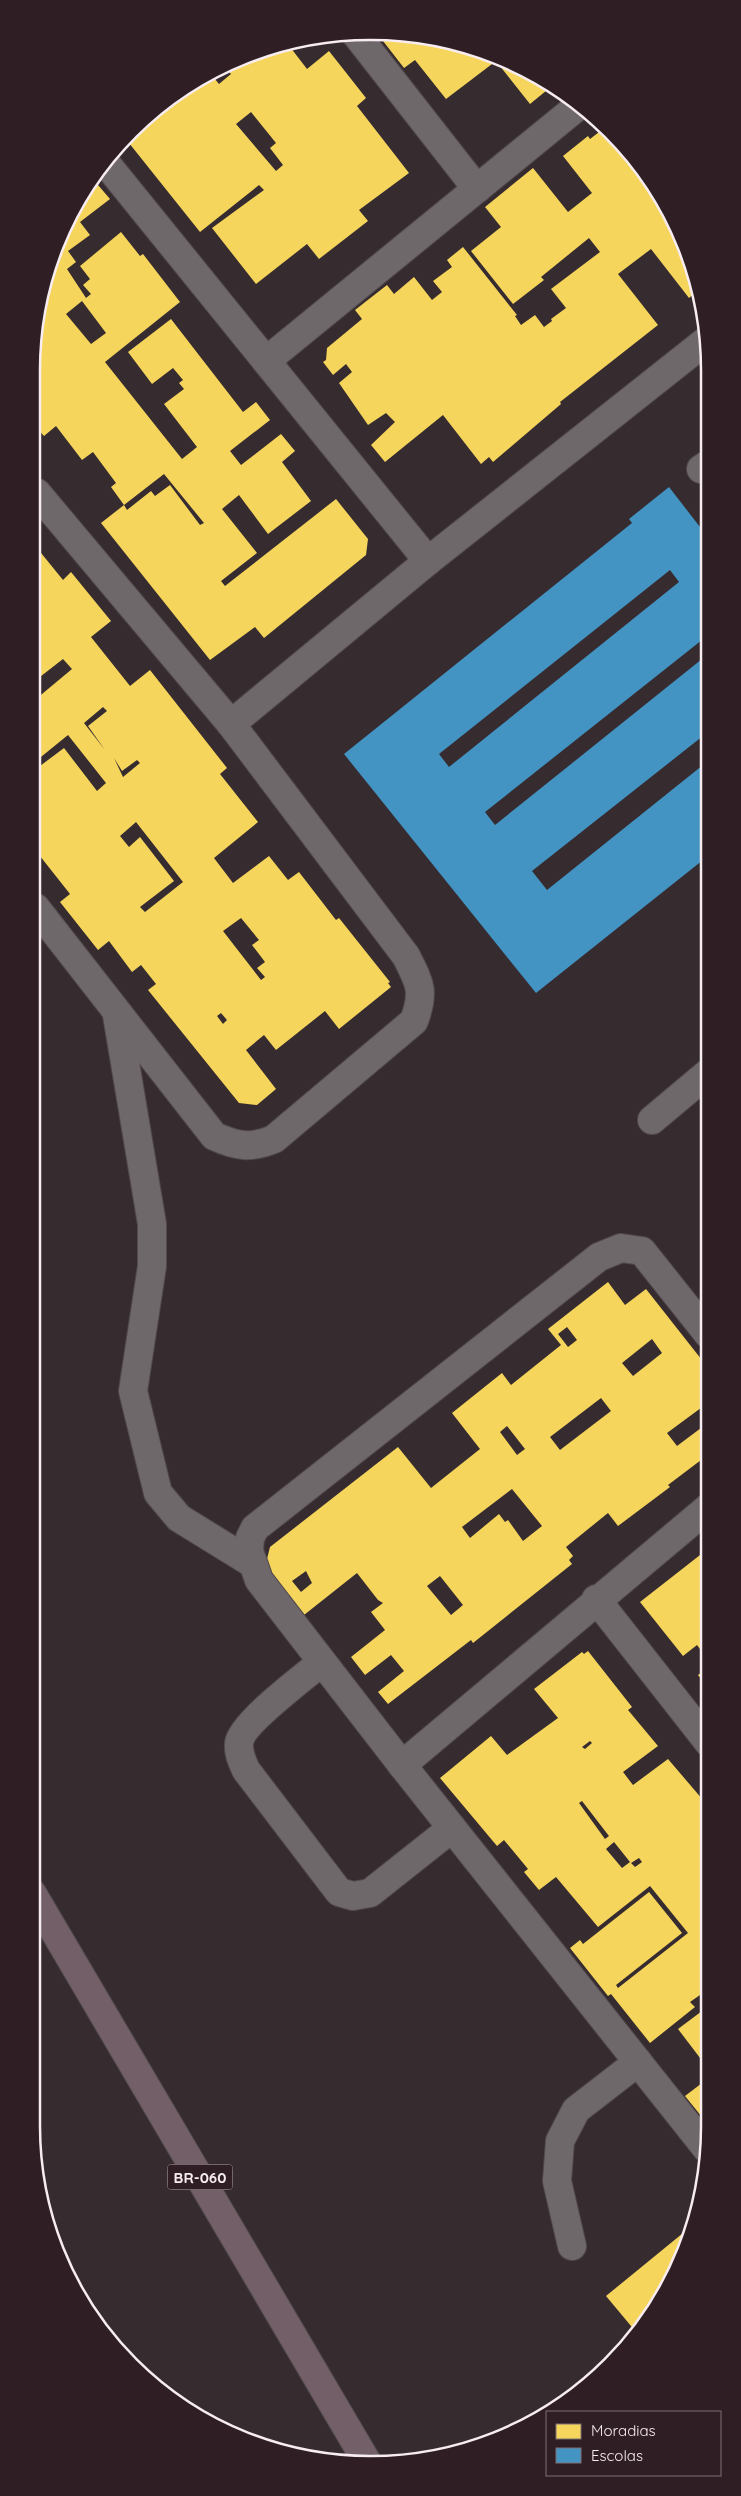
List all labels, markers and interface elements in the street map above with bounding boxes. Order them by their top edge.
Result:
road number: BR-060 [168,2164,232,2190]
legend [546,2411,721,2476]
text: Moradias [591,2421,656,2440]
text: Escolas [591,2446,643,2465]

